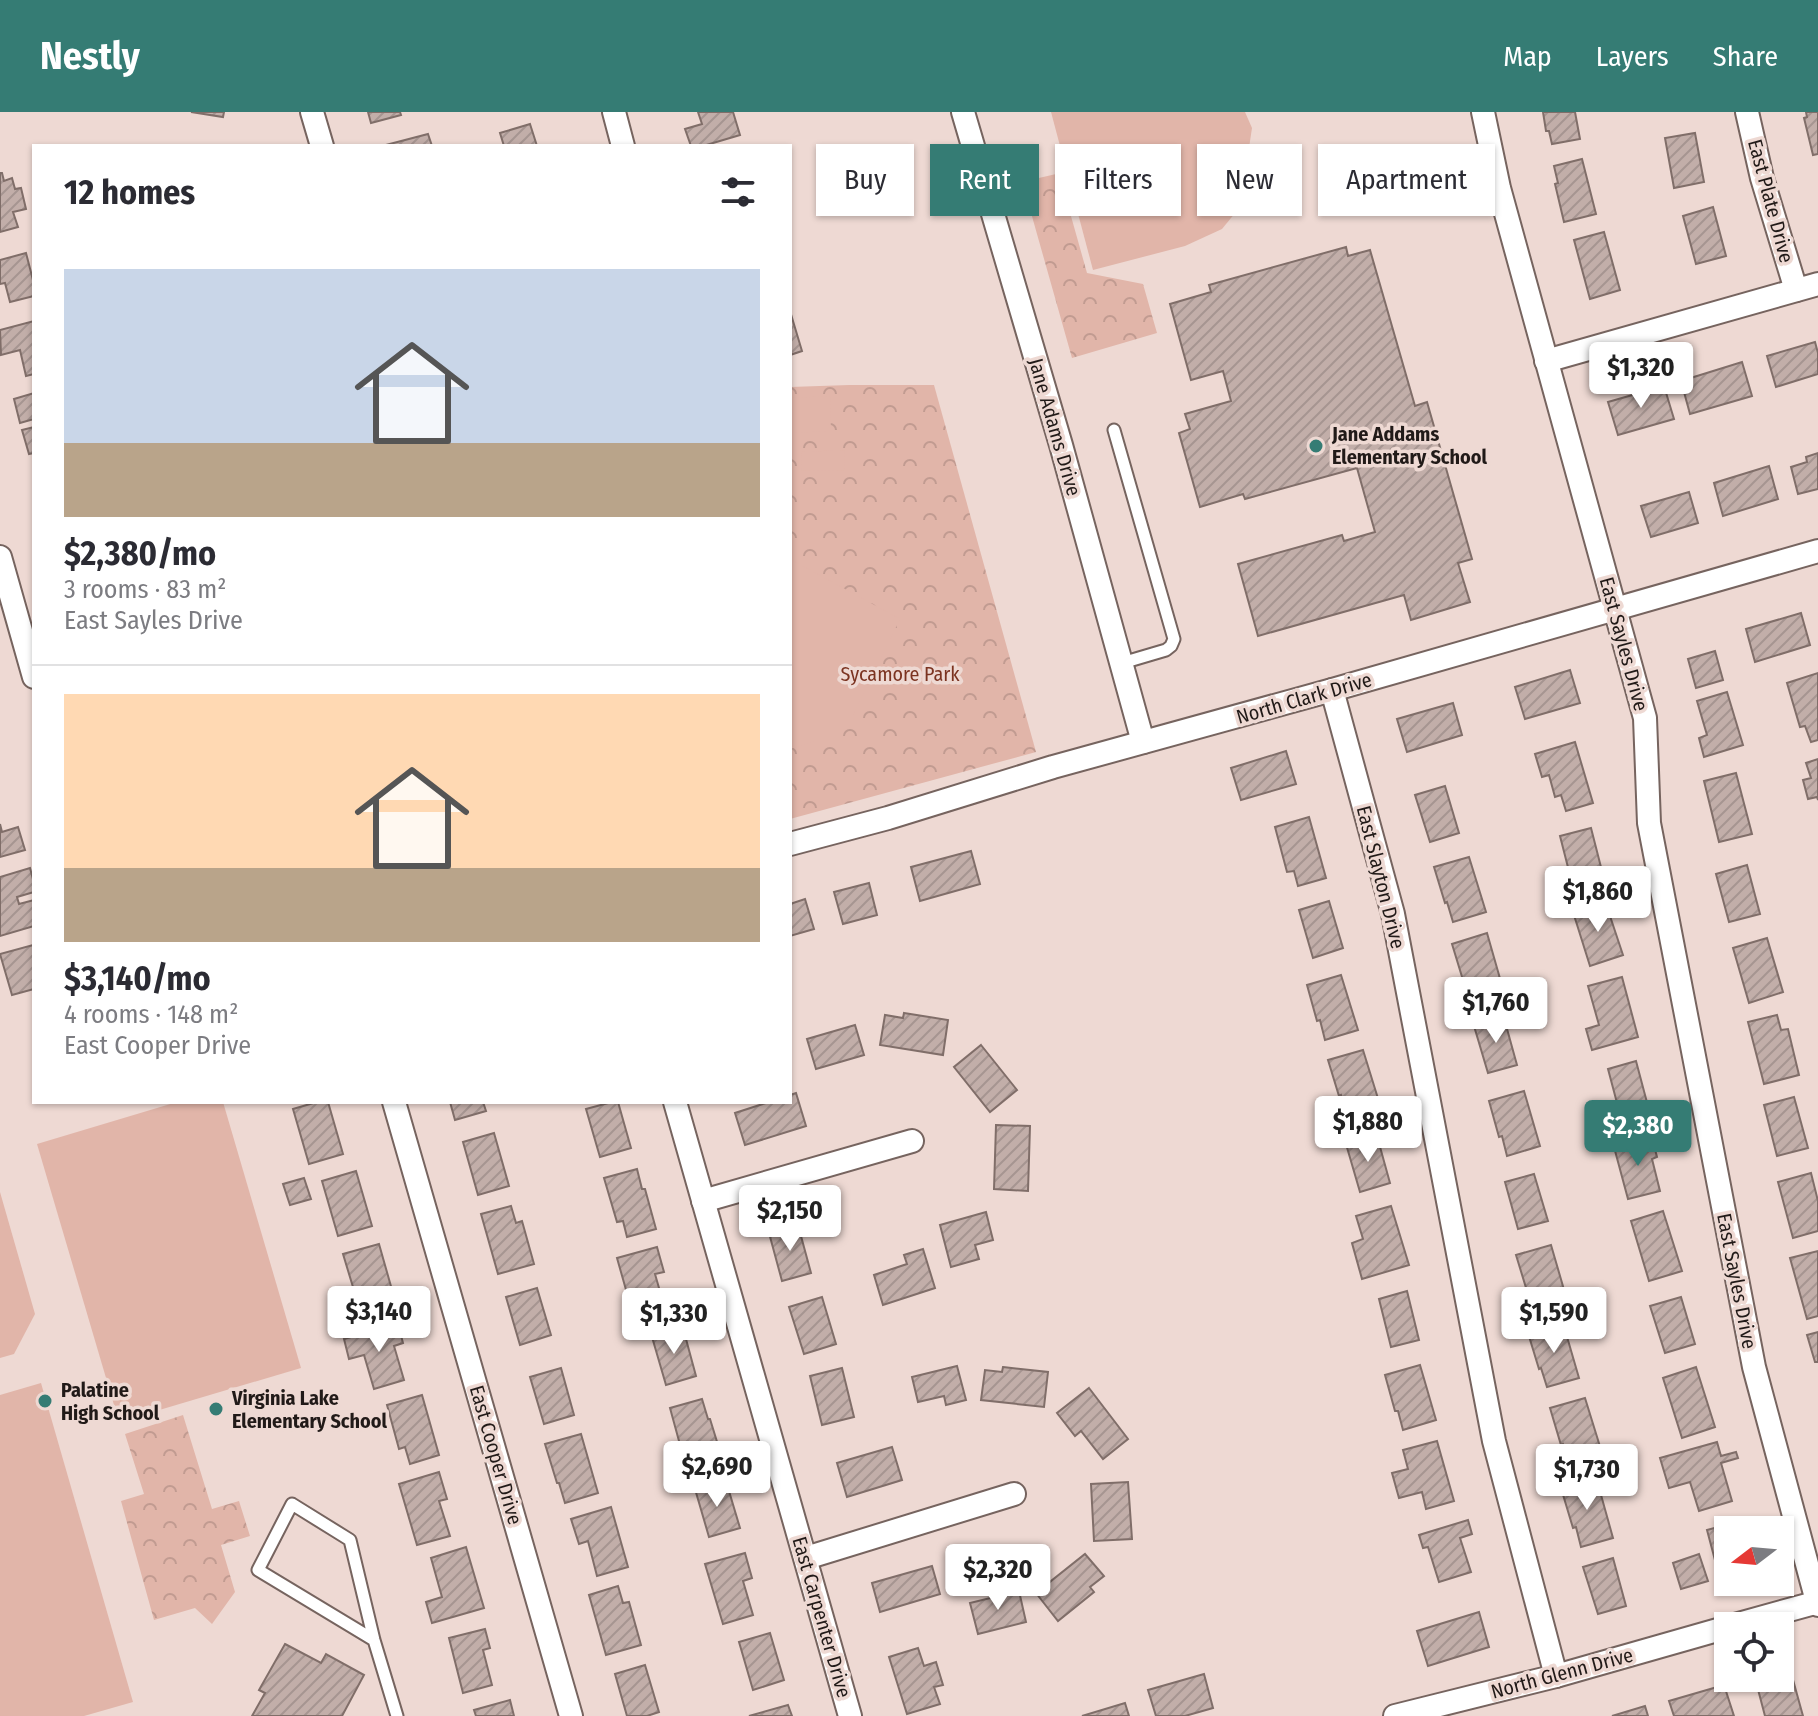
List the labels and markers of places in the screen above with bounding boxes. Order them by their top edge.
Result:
pin: $1,320 [1576,342,1706,410]
place label: Jane Addams Elementary School [1331,422,1487,469]
marker: Jane Addams Elementary School [1307,437,1325,455]
pin: $1,860 [1533,866,1663,934]
pin: $1,760 [1431,977,1561,1045]
pin: $1,880 [1303,1096,1433,1164]
pin: $2,380 [1573,1100,1703,1168]
pin: $2,150 [725,1185,855,1253]
pin: $3,140 [314,1286,444,1354]
pin: $1,590 [1489,1287,1619,1355]
pin: $1,330 [609,1288,739,1356]
place label: Palatine High School [61,1378,160,1425]
place label: Virginia Lake Elementary School [231,1386,387,1433]
marker: Palatine High School [36,1392,54,1410]
marker: Virginia Lake Elementary School [207,1400,225,1418]
pin: $2,690 [652,1441,782,1509]
pin: $1,730 [1522,1444,1652,1512]
pin: $2,320 [933,1544,1063,1612]

